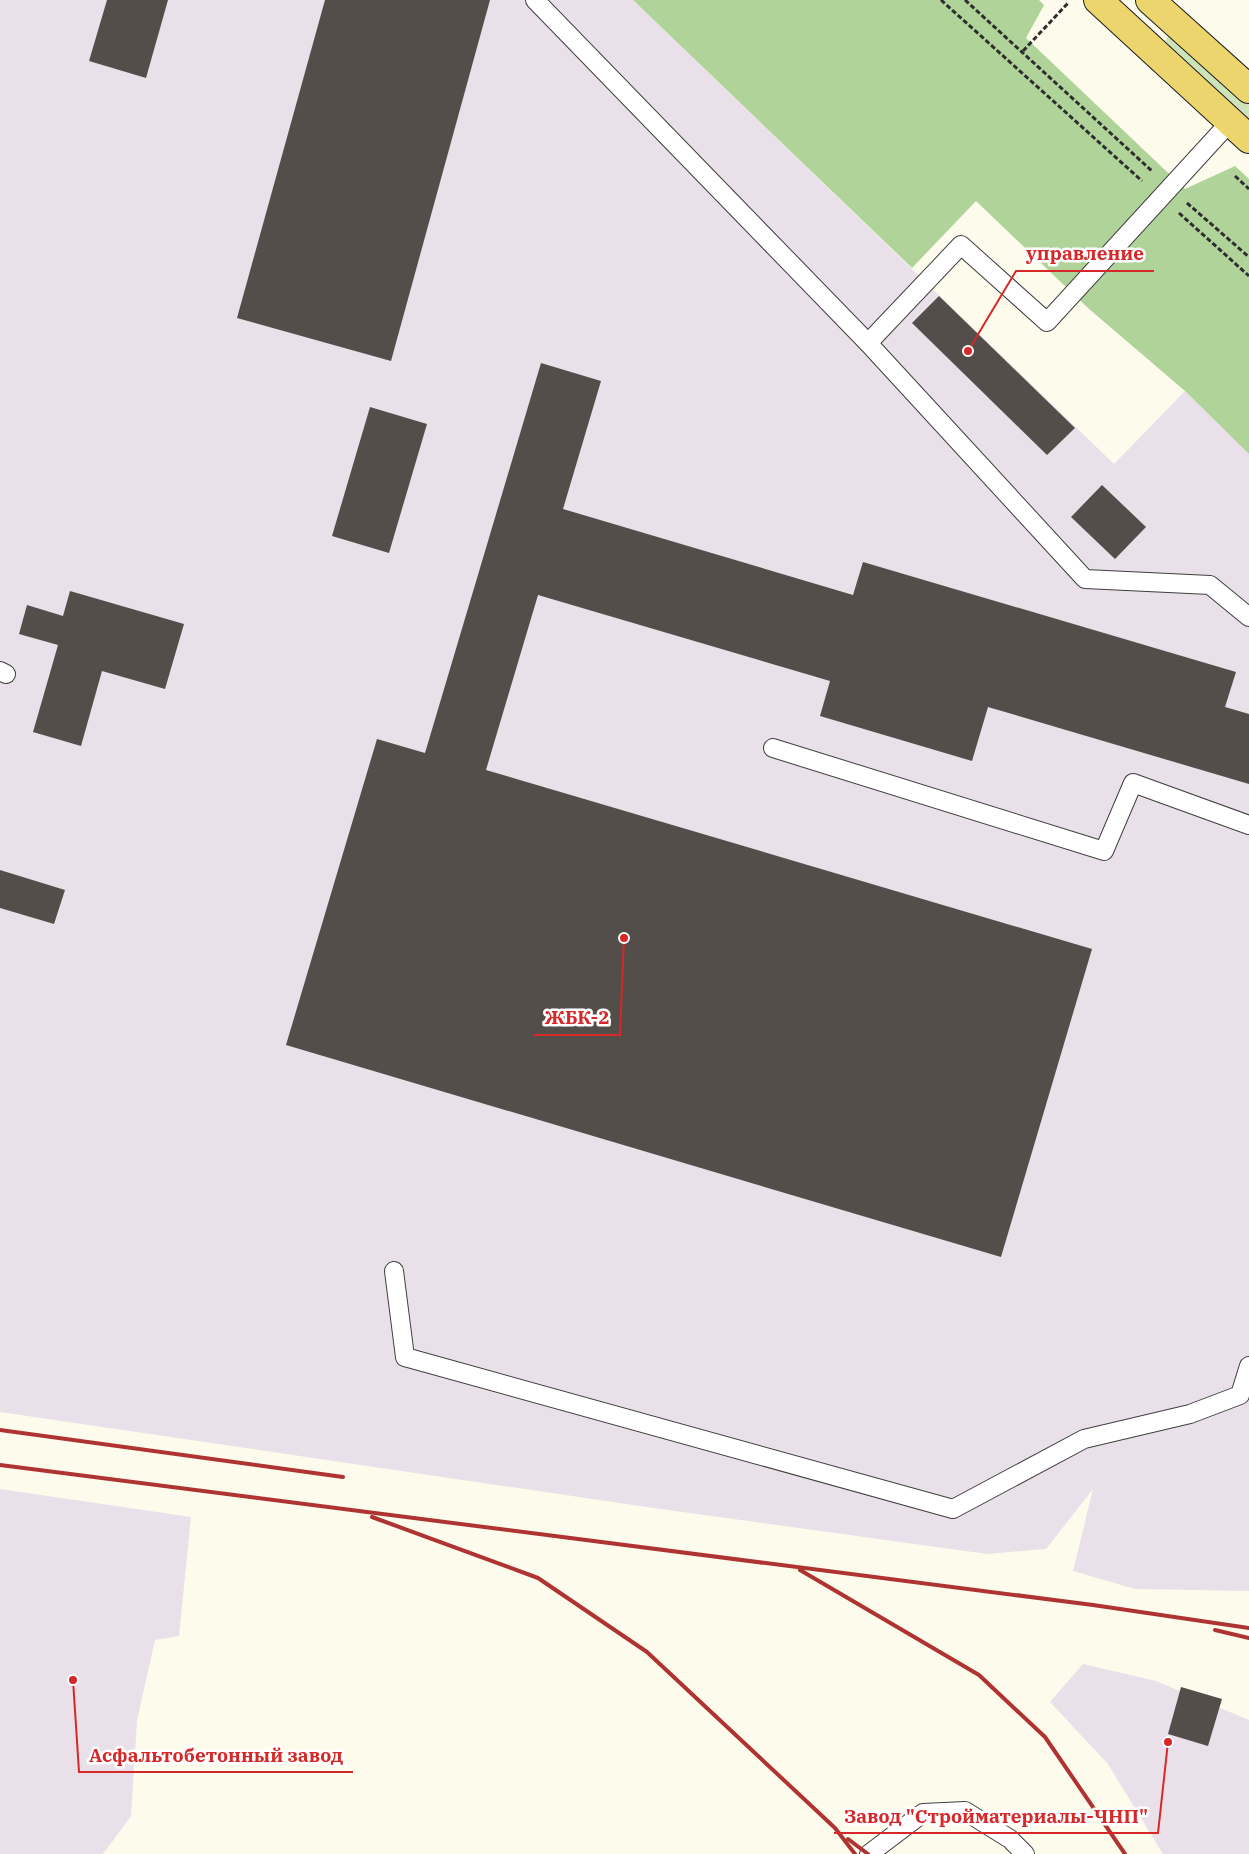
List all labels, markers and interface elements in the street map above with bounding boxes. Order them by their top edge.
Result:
callout: управление [1016,237,1154,271]
text: управление [1025,241,1144,265]
callout: ЖБК-2 [534,1001,620,1035]
text: ЖБК-2 [544,1005,610,1029]
callout: Асфальтобетонный завод [79,1738,353,1772]
text: Асфальтобетонный завод [89,1743,344,1767]
callout: Завод "Стройматериалы-ЧНП" [834,1799,1158,1833]
text: Завод "Стройматериалы-ЧНП" [844,1804,1148,1828]

